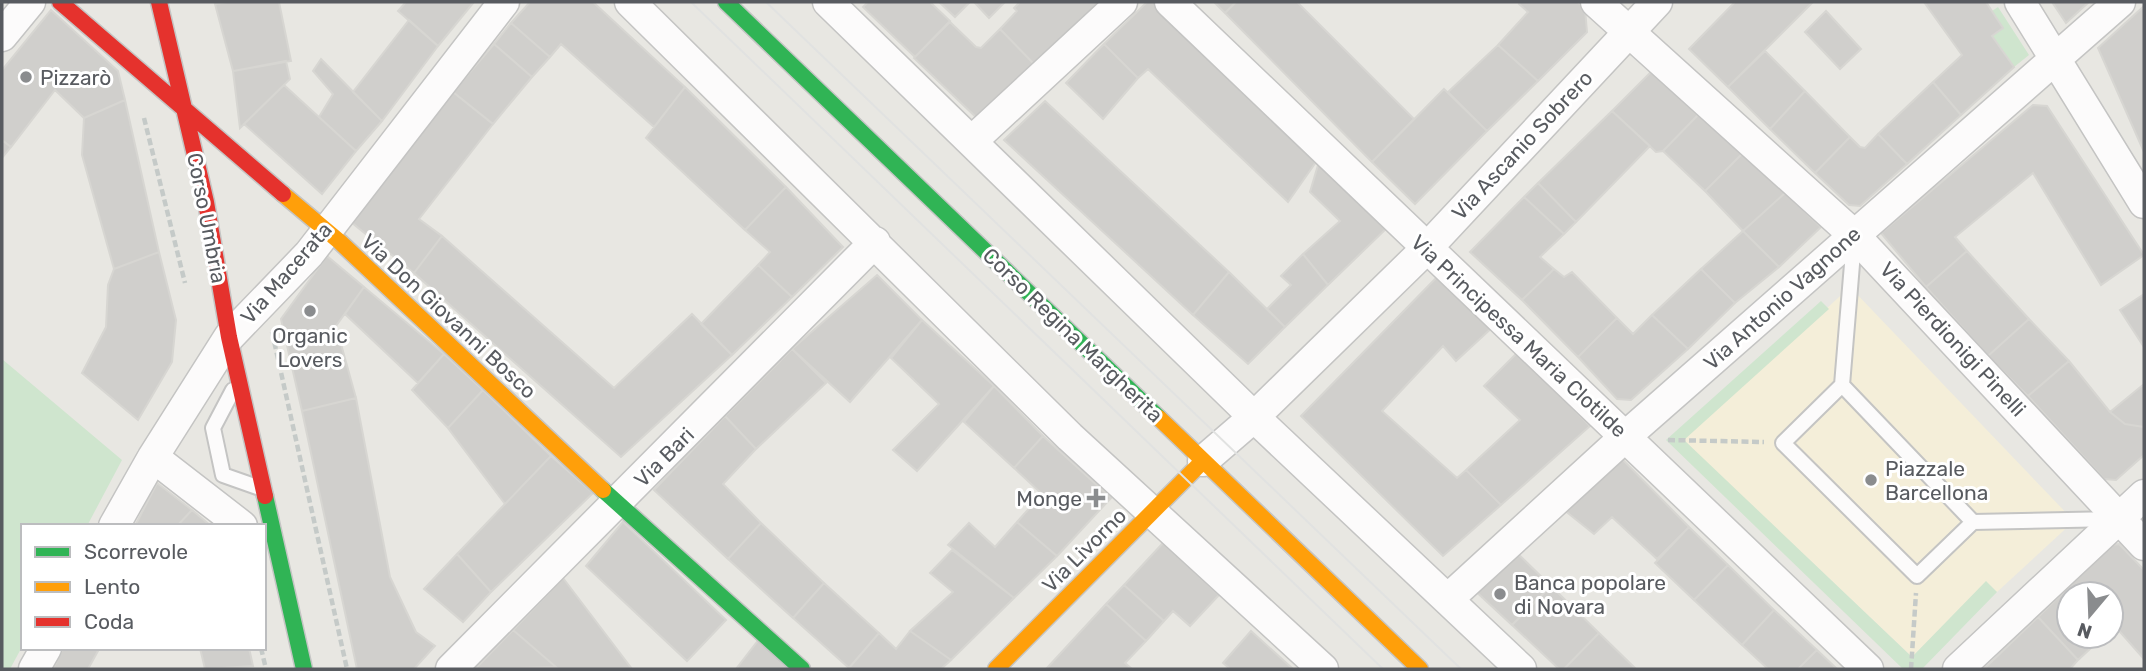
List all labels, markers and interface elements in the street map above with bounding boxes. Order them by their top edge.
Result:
place label: Pizzarò [40,65,111,90]
street label: Via Ascanio Sobrero [1446,65,1598,225]
marker: Pizzarò [18,69,34,85]
street label: Corso Umbria [182,151,232,285]
street label: Via Macerata [235,217,337,329]
street label: Via Antonio Vagnone [1698,221,1866,375]
street label: Via Don Giovanni Bosco [356,228,542,404]
street label: Via Principessa Maria Clotilde [1406,229,1632,443]
street label: Corso Regina Margherita [978,243,1168,427]
street label: Via Pierdionigi Pinelli [1875,257,2031,421]
marker: Organic Lovers [302,303,318,319]
place label: Organic Lovers [272,323,348,372]
street label: Via Bari [629,422,699,492]
place label: Piazzale Barcellona [1885,456,1988,505]
marker: Piazzale Barcellona [1863,472,1879,488]
place label: Monge [1016,486,1082,511]
marker: Monge [1088,490,1104,506]
street label: Via Livorno [1037,503,1131,597]
legend [21,524,266,650]
text: Scorrevole [84,539,188,564]
place label: Banca popolare di Novara [1514,570,1666,619]
text: Lento [84,574,140,599]
north arrow [2055,580,2125,650]
marker: Banca popolare di Novara [1492,586,1508,602]
text: Coda [84,609,134,634]
text: N [2074,618,2095,644]

